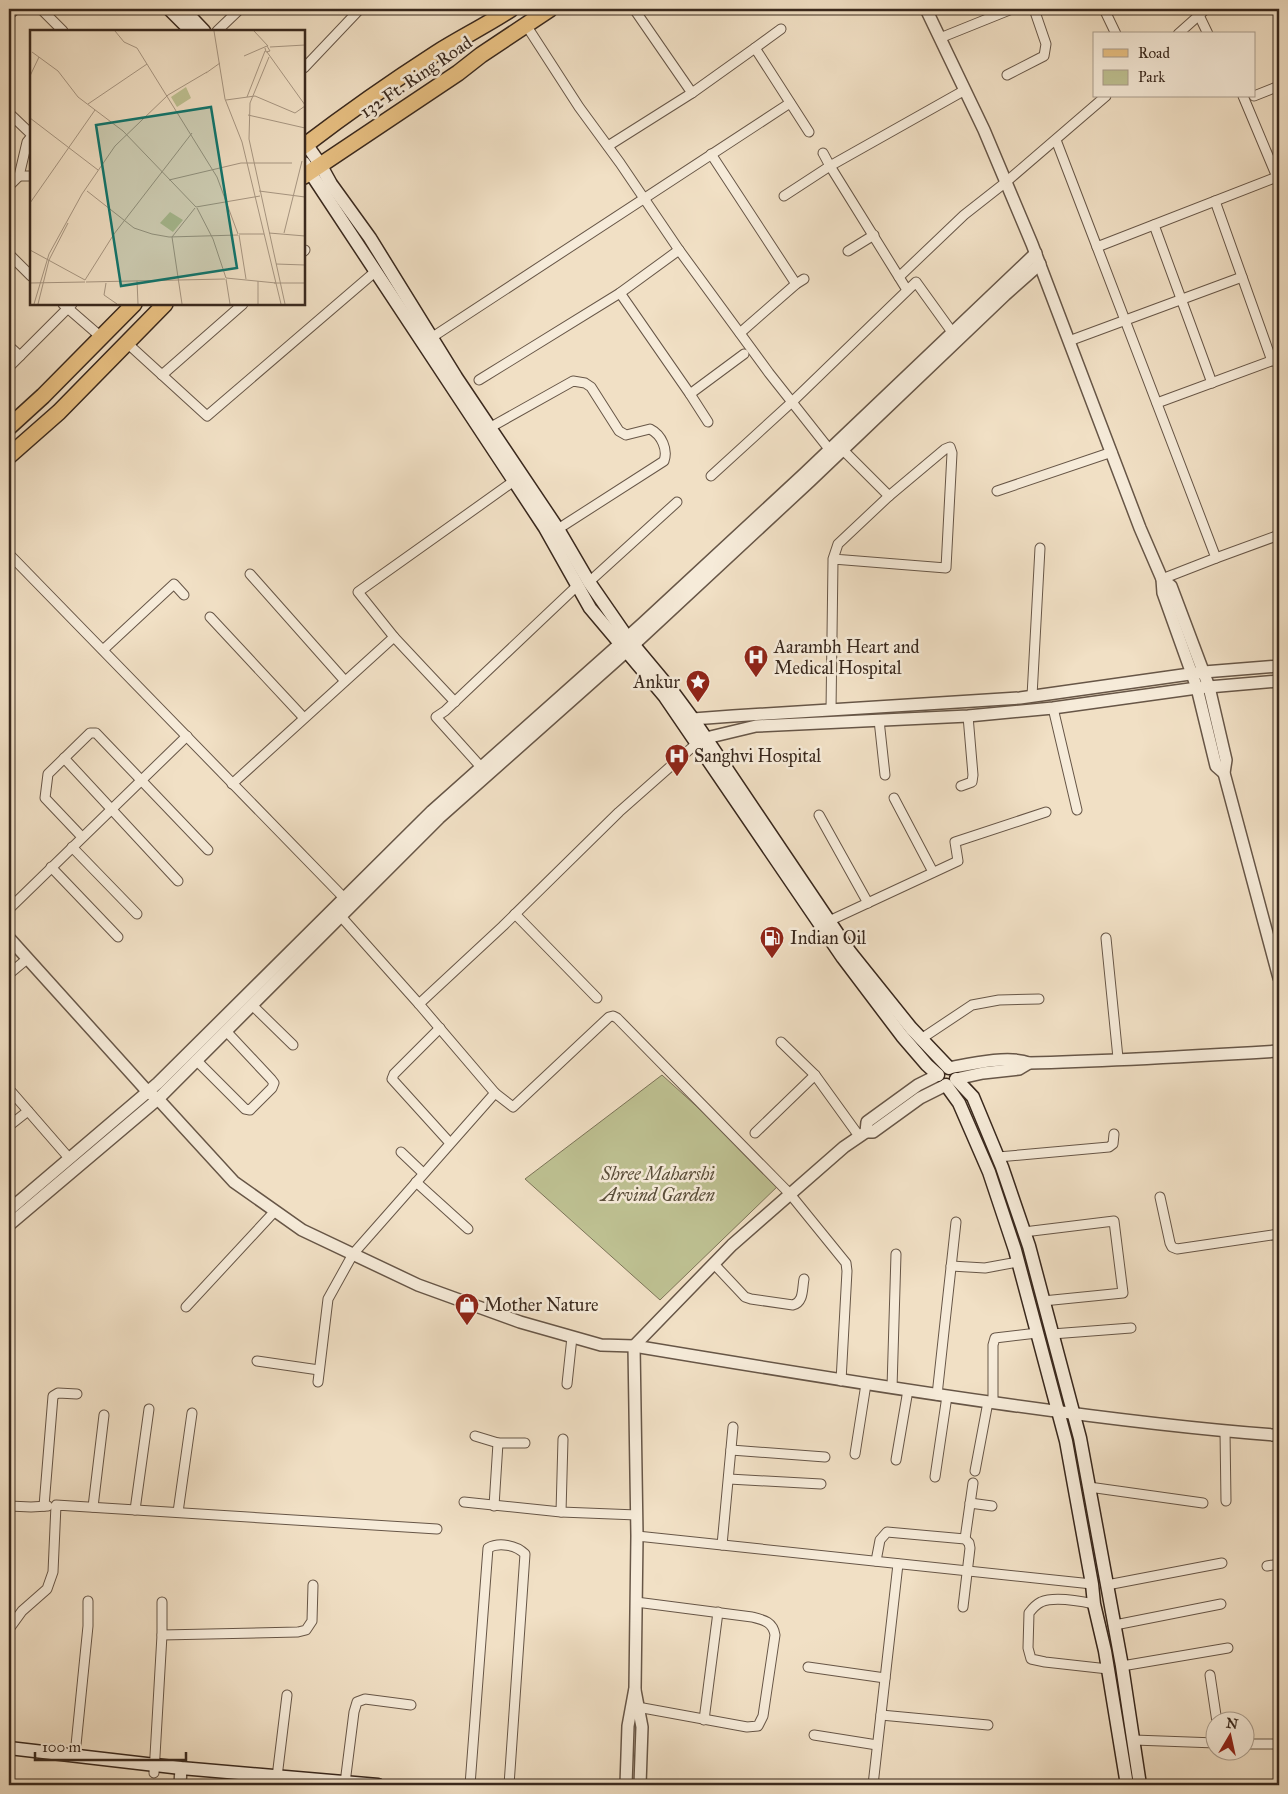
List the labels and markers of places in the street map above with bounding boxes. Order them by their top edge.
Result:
place label: Aarambh Heart and Medical Hospital [773,636,920,679]
hospital icon: Aarambh Heart and Medical Hospital [743,644,769,678]
place icon: Ankur [685,669,711,703]
place label: Ankur [632,671,680,693]
hospital icon: Sanghvi Hospital [664,743,690,777]
place label: Sanghvi Hospital [694,745,821,768]
fuel station icon: Indian Oil [759,925,785,959]
place label: Indian Oil [790,927,866,949]
shop icon: Mother Nature [454,1292,480,1326]
place label: Mother Nature [484,1294,599,1316]

